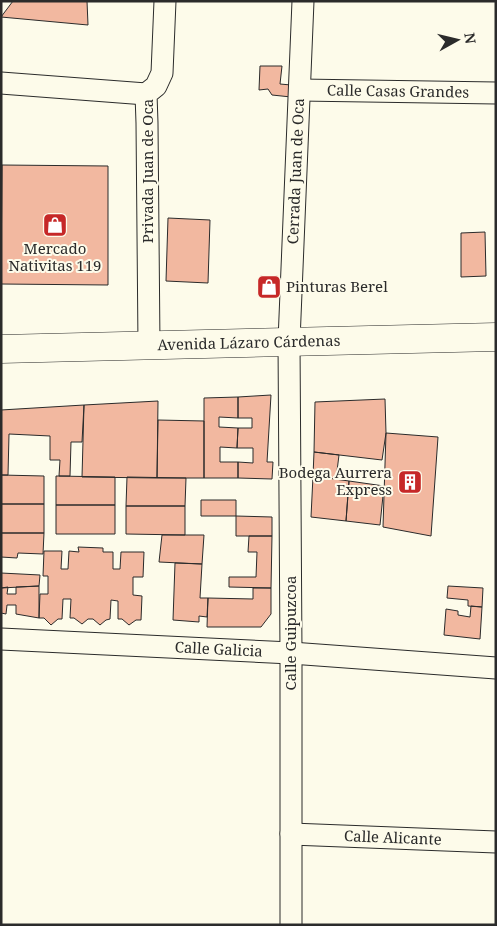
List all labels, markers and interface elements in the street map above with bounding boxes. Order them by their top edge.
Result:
north arrow [432,15,482,65]
text: N [460,31,481,45]
street label: Calle Casas Grandes [327,79,469,102]
street label: Cerrada Juan de Oca [282,98,308,245]
street label: Privada Juan de Oca [137,99,157,243]
shop icon: Mercado Nativitas 119 [42,212,68,238]
place label: Mercado Nativitas 119 [8,238,102,275]
shop icon: Pinturas Berel [256,274,282,300]
place label: Pinturas Berel [286,276,388,296]
street label: Avenida Lázaro Cárdenas [157,330,341,354]
place label: Bodega Aurrera Express [279,462,392,499]
building icon: Bodega Aurrera Express [397,469,423,495]
street label: Calle Guipuzcoa [280,576,300,690]
street label: Calle Galicia [174,636,263,661]
street label: Calle Alicante [344,825,442,849]

